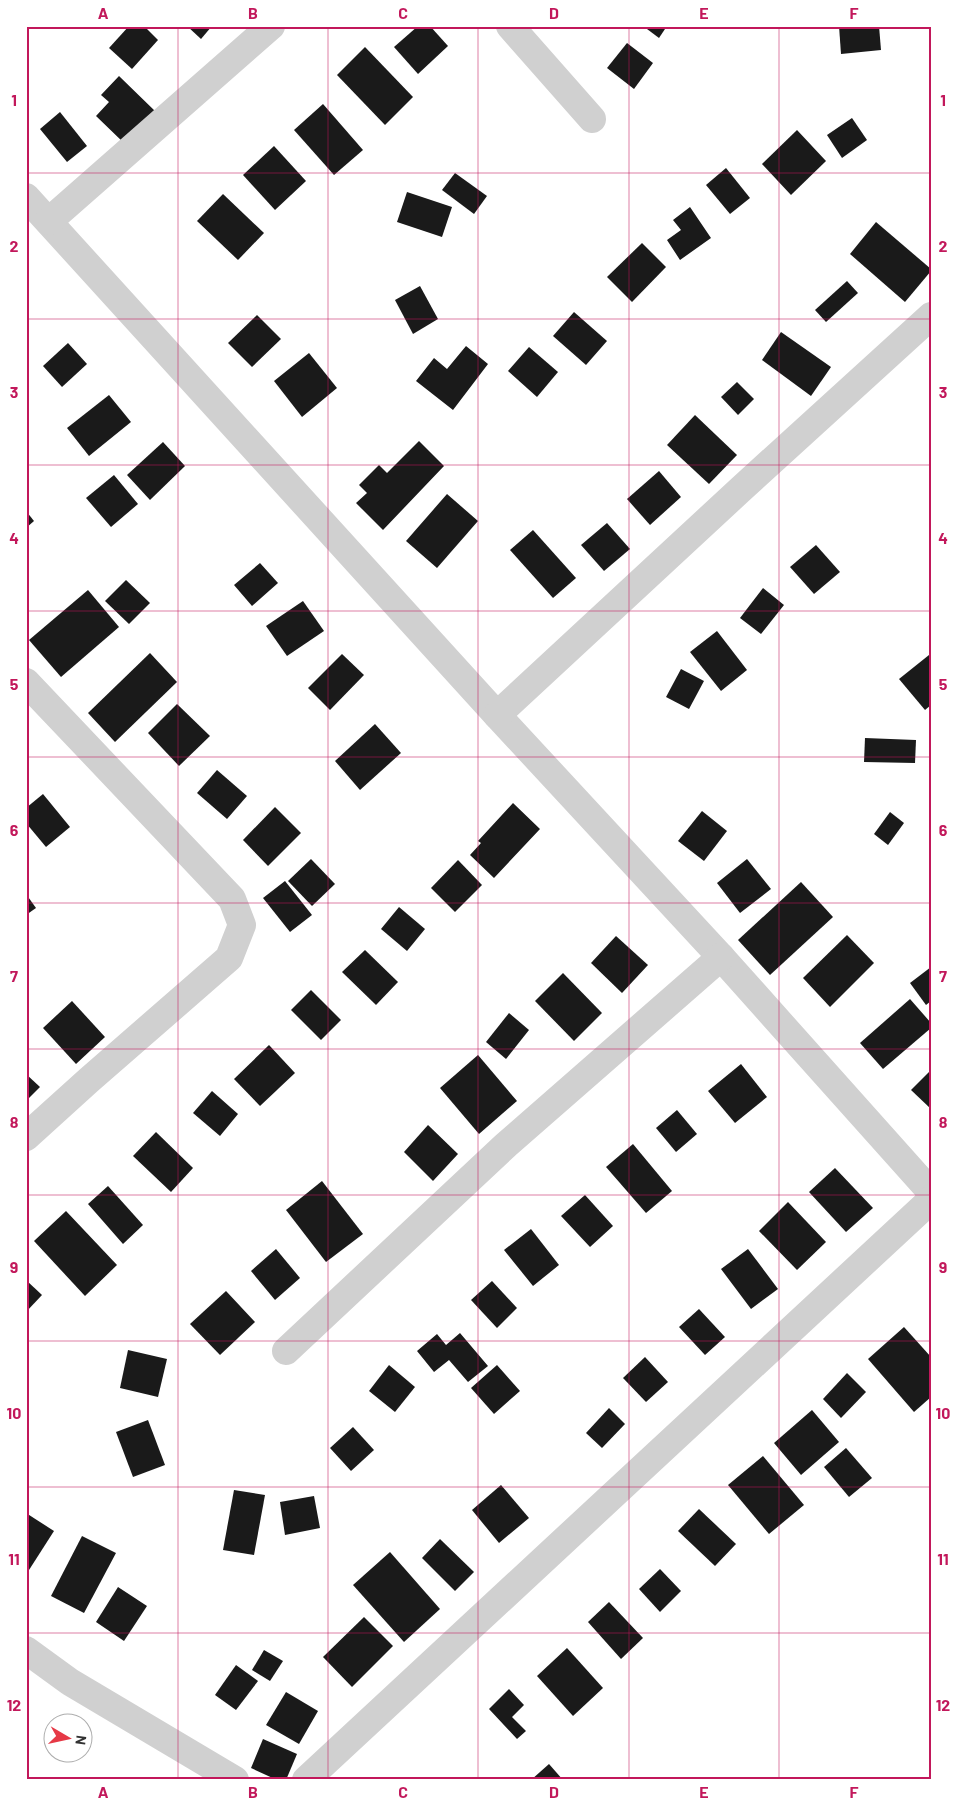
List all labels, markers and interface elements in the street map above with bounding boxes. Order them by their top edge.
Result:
text: A [98,3,109,22]
text: B [248,3,258,22]
text: C [398,3,408,22]
text: D [549,3,559,22]
text: E [699,3,709,22]
text: F [850,3,859,22]
text: 1 [11,90,17,109]
text: 1 [940,90,946,109]
text: 2 [10,236,19,255]
text: 2 [939,236,948,255]
text: 3 [10,382,18,401]
text: 3 [939,382,947,401]
text: 4 [9,528,19,547]
text: 4 [938,528,948,547]
text: 5 [10,674,19,693]
text: 5 [939,674,948,693]
text: 6 [10,820,19,839]
text: 6 [939,820,948,839]
text: 7 [10,966,18,985]
text: 7 [939,966,947,985]
text: 8 [10,1112,19,1131]
text: 8 [939,1112,948,1131]
text: 9 [10,1257,18,1276]
text: 9 [939,1257,947,1276]
text: 10 [7,1403,21,1422]
text: 10 [936,1403,950,1422]
text: 11 [8,1549,20,1568]
text: 11 [937,1549,949,1568]
text: 12 [7,1695,21,1714]
text: 12 [936,1695,950,1714]
north arrow [42,1714,92,1764]
text: N [72,1734,90,1746]
text: A [98,1782,109,1801]
text: B [248,1782,258,1801]
text: C [398,1782,408,1801]
text: D [549,1782,559,1801]
text: E [699,1782,709,1801]
text: F [850,1782,859,1801]

